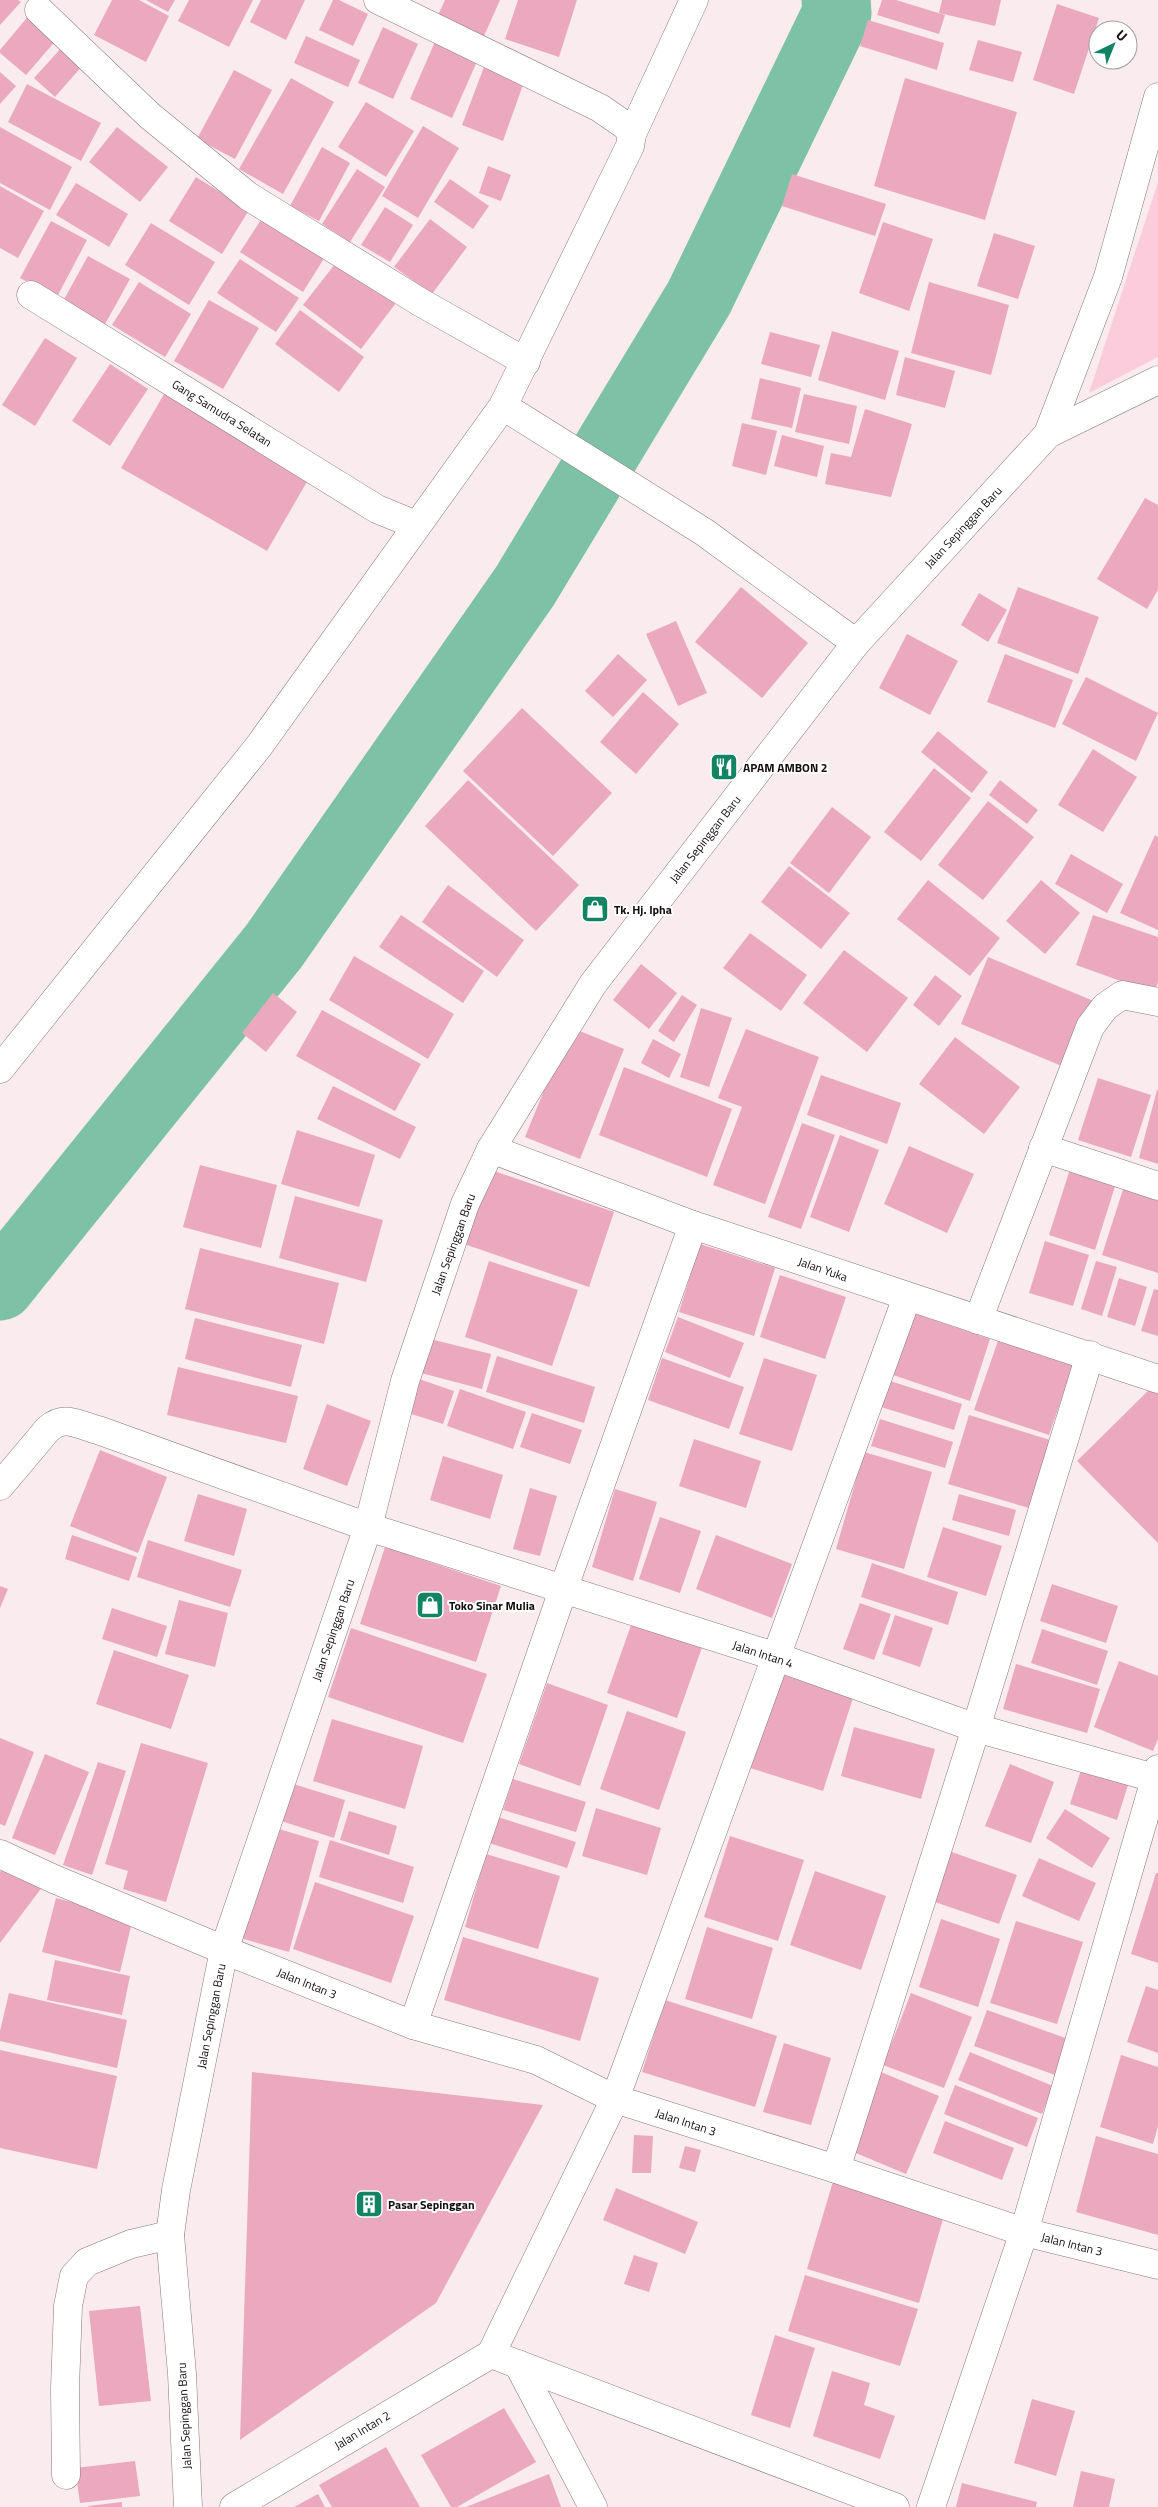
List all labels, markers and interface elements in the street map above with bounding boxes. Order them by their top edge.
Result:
north arrow [1088,20,1138,70]
text: U [1112,24,1133,46]
street label: Gang Samudra Selatan [168,375,276,451]
street label: Jalan Sepinggan Baru [920,482,1006,572]
restaurant icon: APAM AMBON 2 [709,752,739,782]
place label: APAM AMBON 2 [743,758,828,777]
street label: Jalan Sepinggan Baru [665,791,745,887]
shop icon: Tk. Hj. Ipha [580,894,610,924]
place label: Tk. Hj. Ipha [614,900,672,919]
street label: Jalan Sepinggan Baru [426,1191,480,1297]
street label: Jalan Yuka [796,1252,850,1286]
street label: Jalan Sepinggan Baru [307,1576,359,1684]
shop icon: Toko Sinar Mulia [415,1590,445,1620]
place label: Toko Sinar Mulia [449,1596,535,1615]
street label: Jalan Intan 4 [730,1635,796,1673]
street label: Jalan Sepinggan Baru [191,1962,231,2070]
street label: Jalan Intan 3 [274,1962,340,2004]
street label: Jalan Intan 3 [653,2103,719,2141]
building icon: Pasar Sepinggan [354,2189,384,2219]
place label: Pasar Sepinggan [388,2195,475,2214]
street label: Jalan Intan 3 [1039,2227,1105,2261]
street label: Jalan Sepinggan Baru [172,2362,196,2470]
street label: Jalan Intan 2 [330,2406,394,2454]

